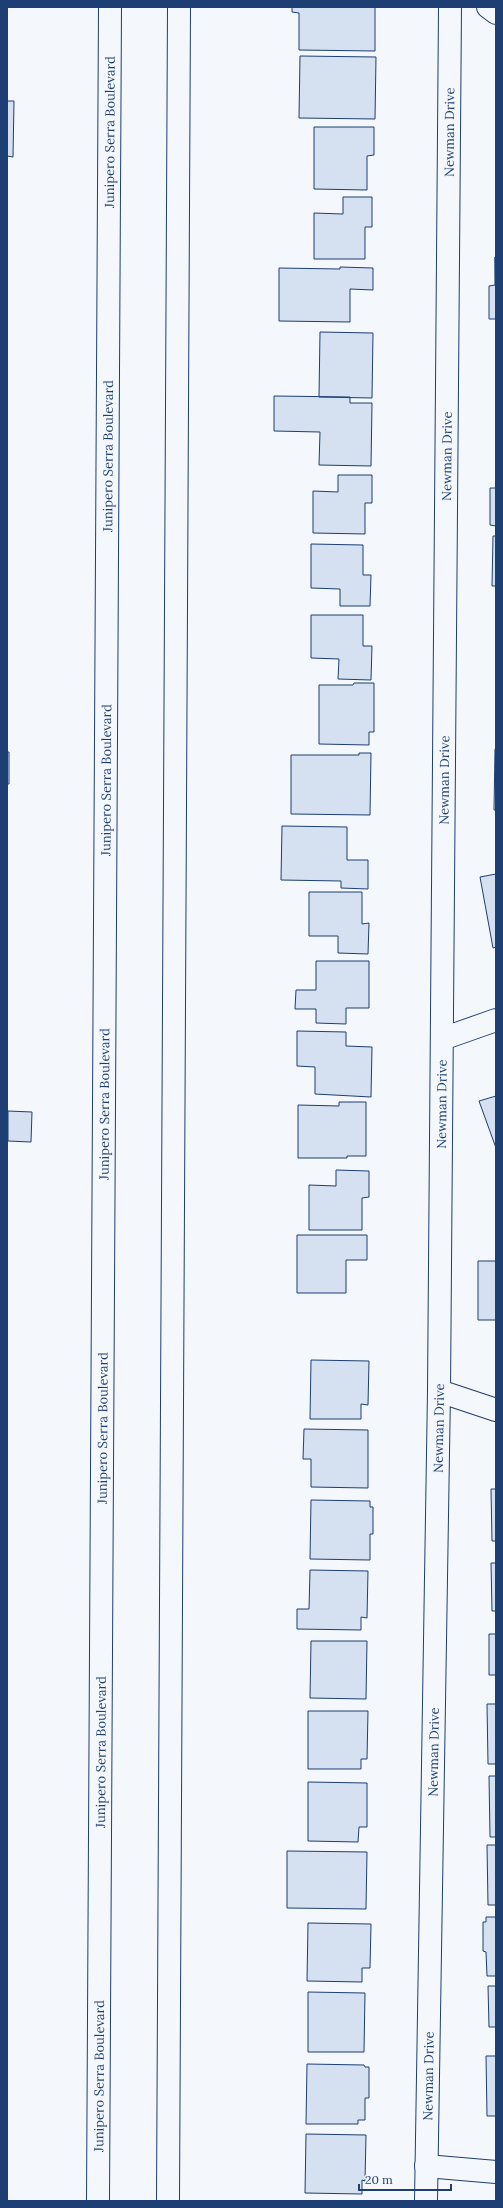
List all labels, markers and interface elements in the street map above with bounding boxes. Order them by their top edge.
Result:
street label: Junipero Serra Boulevard [101,56,119,209]
street label: Newman Drive [441,87,458,177]
street label: Junipero Serra Boulevard [99,380,117,533]
street label: Newman Drive [438,411,456,501]
street label: Junipero Serra Boulevard [97,704,115,857]
street label: Newman Drive [436,735,453,825]
street label: Junipero Serra Boulevard [96,1028,113,1181]
street label: Newman Drive [433,1059,451,1149]
street label: Junipero Serra Boulevard [94,1352,112,1505]
street label: Newman Drive [430,1383,448,1473]
street label: Junipero Serra Boulevard [92,1676,110,1829]
street label: Newman Drive [424,1707,443,1797]
street label: Junipero Serra Boulevard [90,2000,108,2153]
street label: Newman Drive [419,2031,438,2121]
scale bar [359,2166,451,2192]
text: 20 m [365,2172,393,2187]

